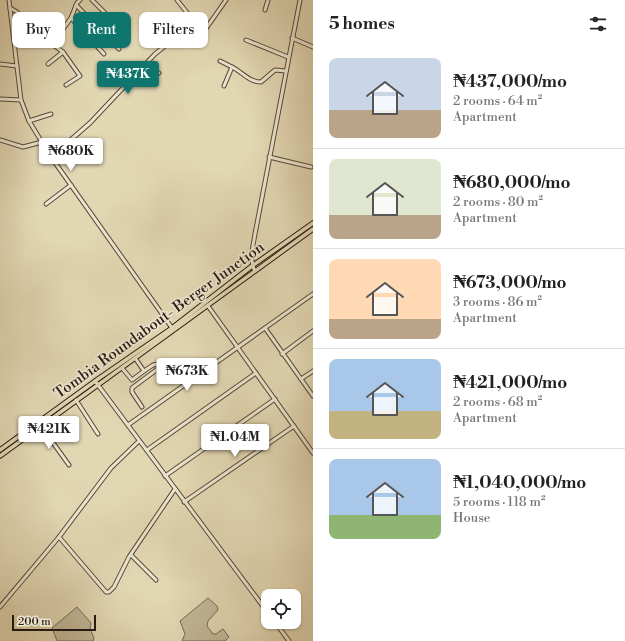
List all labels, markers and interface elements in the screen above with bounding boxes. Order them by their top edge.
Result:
chip: Buy [12,12,65,48]
chip: Rent [73,12,131,48]
chip: Filters [139,12,208,48]
text: 5 homes [329,13,395,35]
icon: filters [587,13,609,35]
pin: ₦437K [100,61,156,95]
text: ₦437K [106,66,150,82]
text: ₦437,000/mo [453,71,567,93]
icon: home [361,74,409,122]
text: 2 rooms · 64 m² [453,93,542,109]
text: Apartment [453,109,517,125]
pin: ₦680K [43,138,99,172]
text: ₦680K [48,143,94,159]
text: ₦680,000/mo [453,172,571,194]
icon: home [361,175,409,223]
text: 2 rooms · 80 m² [453,194,543,210]
text: Apartment [453,210,517,226]
street label: Tombia Roundabout- Berger Junction [50,238,268,403]
text: ₦673,000/mo [453,272,567,294]
icon: home [361,275,409,323]
text: 3 rooms · 86 m² [453,294,542,310]
text: Apartment [453,310,517,326]
pin: ₦673K [159,358,215,392]
text: ₦673K [165,363,209,379]
text: ₦421,000/mo [453,372,567,394]
icon: home [361,375,409,423]
text: 2 rooms · 68 m² [453,394,542,410]
text: Apartment [453,410,517,426]
pin: ₦421K [21,416,77,450]
text: ₦421K [27,421,71,437]
pin: ₦1.04M [202,424,268,458]
text: ₦1.04M [210,429,260,445]
text: ₦1,040,000/mo [453,472,586,494]
icon: home [361,475,409,523]
text: 5 rooms · 118 m² [453,494,545,510]
text: House [453,510,490,526]
map controls [261,589,301,629]
button: locate [261,589,301,629]
scale bar [12,613,96,632]
text: 200 m [18,615,51,629]

